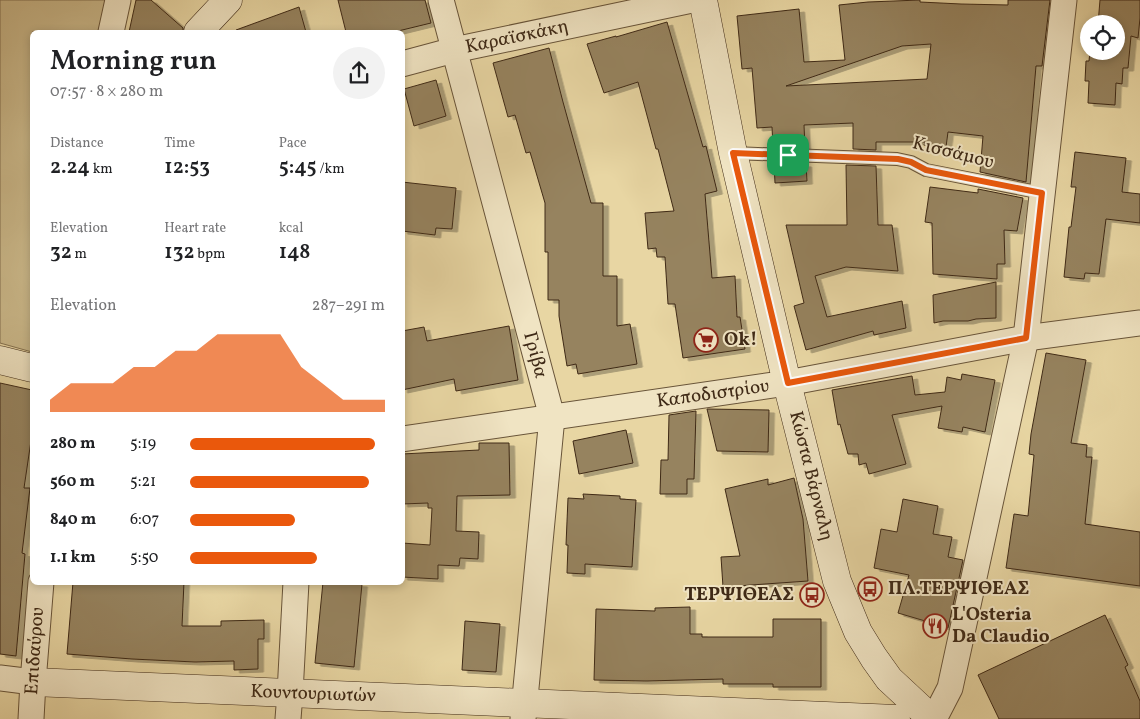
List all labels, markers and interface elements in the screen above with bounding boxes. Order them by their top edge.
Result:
street label: Καραϊσκάκη [463,13,571,61]
map controls [1080,15,1125,60]
button: locate [1080,15,1125,60]
text: Morning run [50,42,217,81]
button: share [333,47,385,99]
text: 07:57 · 8 × 280 m [50,81,163,103]
street label: Κισσάμου [910,130,996,176]
text: Distance [50,134,104,153]
text: Time [164,134,195,153]
text: Pace [279,134,307,153]
pin [767,134,809,176]
icon: arrive [774,141,802,169]
text: 2.24 [50,153,90,182]
text: 12:53 [164,153,210,182]
text: 5:45 [279,153,317,182]
text: km [90,160,113,179]
text: /km [317,160,345,179]
text: Elevation [50,219,108,238]
text: Heart rate [164,219,226,238]
text: kcal [279,219,304,238]
text: 32 [50,238,72,267]
text: 132 [164,238,194,267]
text: 148 [279,238,311,267]
text: m [72,245,87,264]
text: bpm [194,245,225,264]
text: Elevation [50,295,117,317]
text: 287–291 m [312,295,385,317]
supermarket icon: Ok! [693,327,719,353]
place label: Ok! [724,327,758,353]
street label: Γρίβα [516,329,554,382]
street label: Καποδιστρίου [655,373,771,415]
street label: Κώστα Βάρναλη [782,408,840,544]
text: 280 m [50,433,96,455]
text: 5:19 [130,433,156,455]
text: 560 m [50,471,95,493]
text: 5:21 [130,471,156,493]
text: 840 m [50,509,96,531]
text: 6:07 [130,509,159,531]
text: 1.1 km [50,547,96,569]
text: 5:50 [130,547,158,569]
bus stop icon: ΠΛ.ΤΕΡΨΙΘΕΑΣ [857,576,883,602]
place label: ΠΛ.ΤΕΡΨΙΘΕΑΣ [888,576,1029,602]
place label: ΤΕΡΨΙΘΕΑΣ [684,582,794,608]
bus stop icon: ΤΕΡΨΙΘΕΑΣ [799,582,825,608]
place label: L'Osteria Da Claudio [952,602,1050,650]
street label: Επιδαύρου [19,606,51,696]
restaurant icon: L'Osteria Da Claudio [922,613,948,639]
street label: Κουντουριωτών [250,679,376,709]

